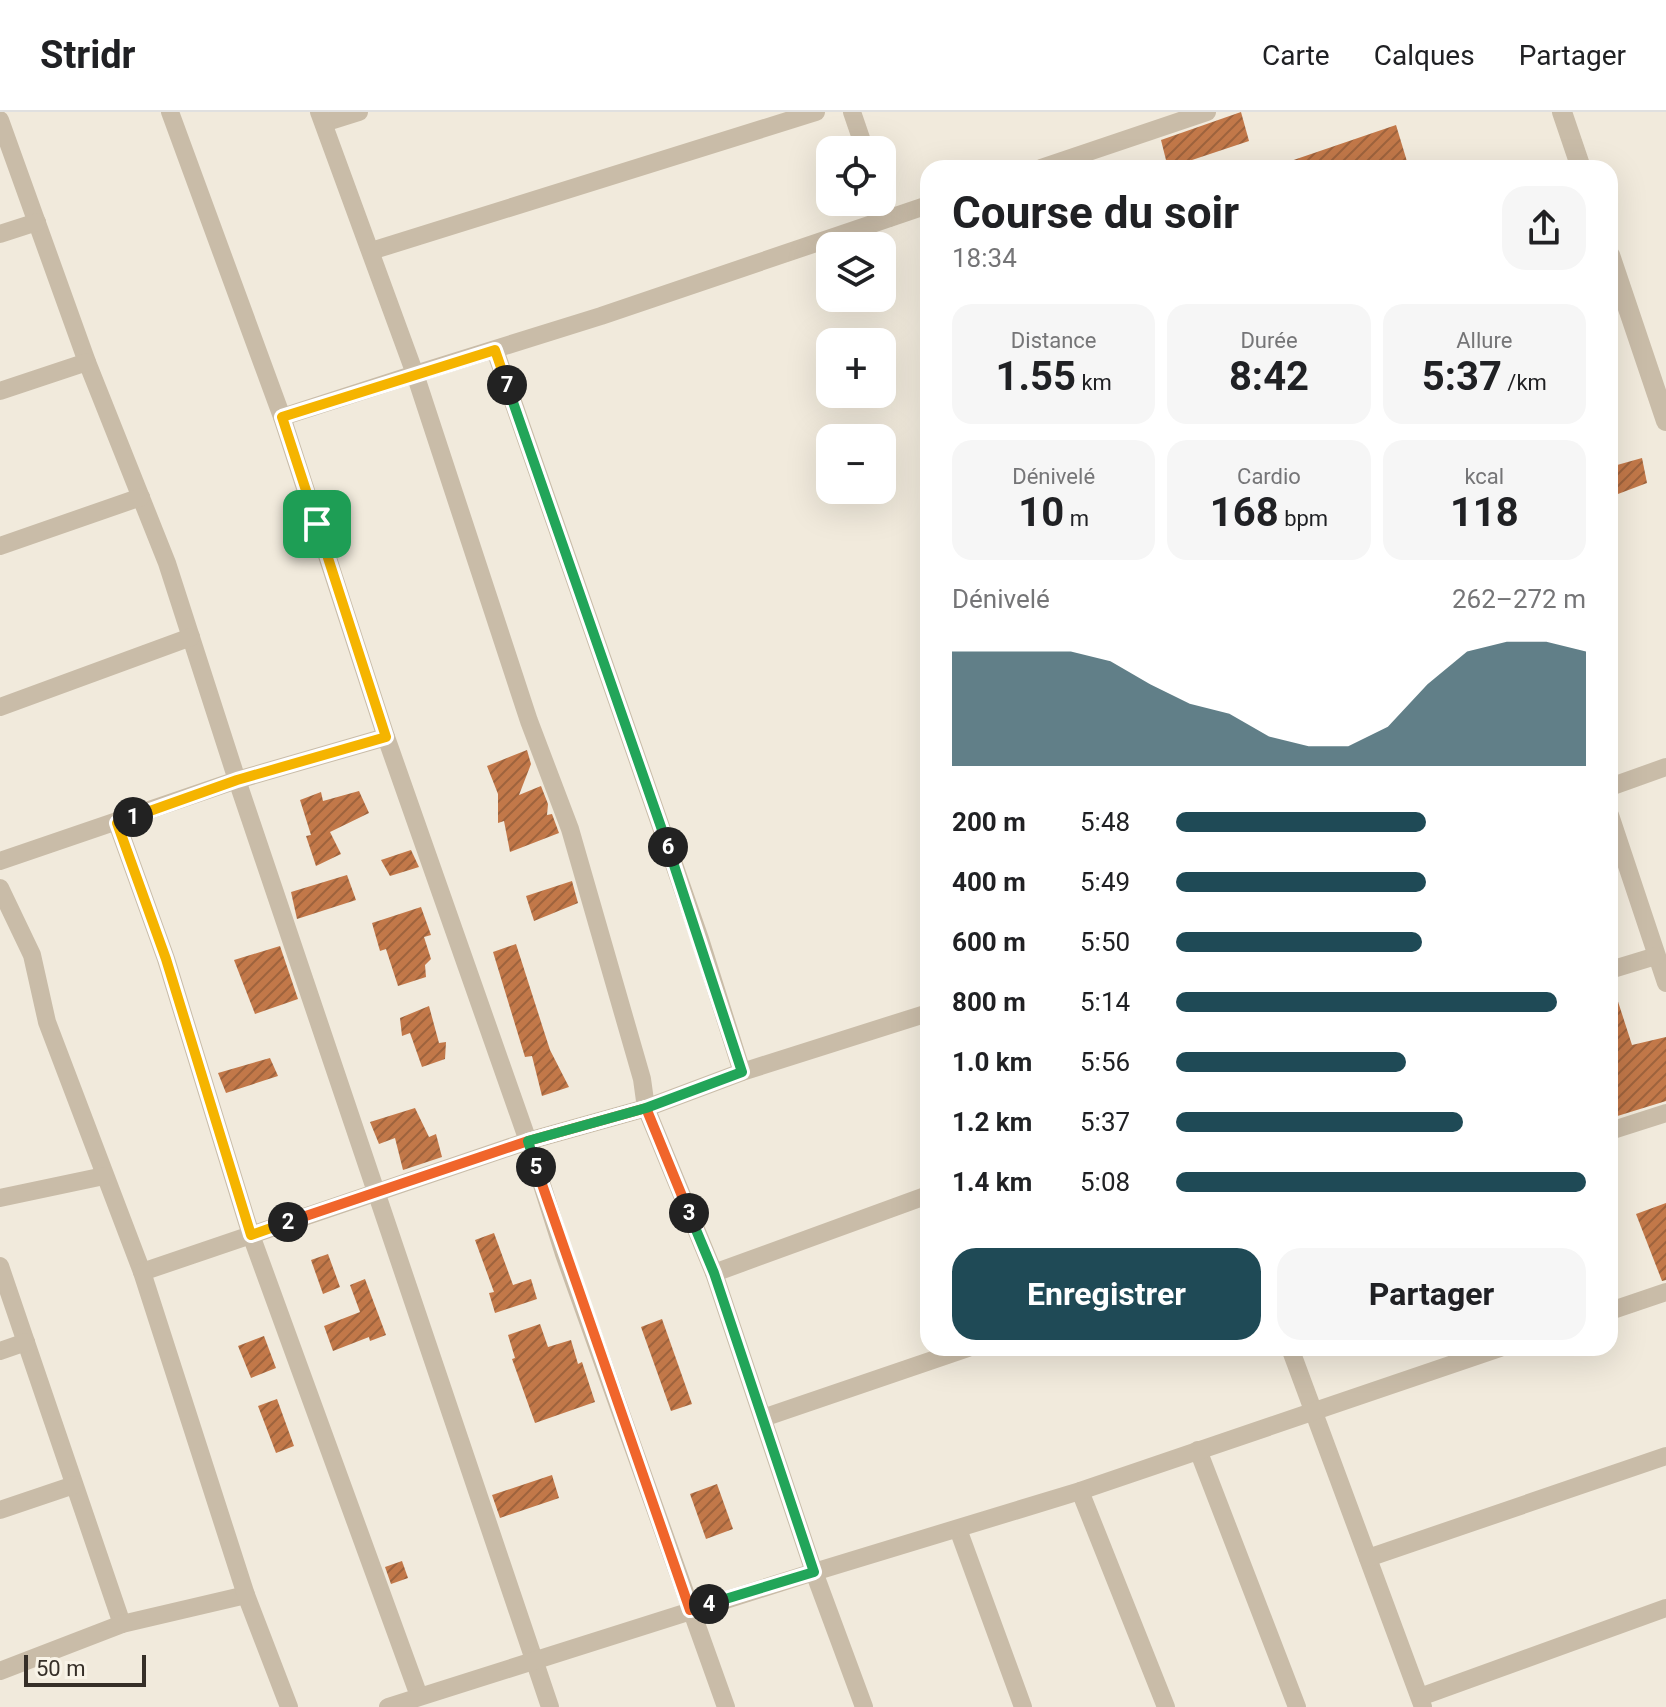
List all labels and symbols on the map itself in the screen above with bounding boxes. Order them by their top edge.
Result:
pin: 7 [487,365,527,405]
pin [283,490,351,558]
pin: 1 [113,797,153,837]
pin: 6 [648,827,688,867]
pin: 5 [516,1147,556,1187]
pin: 3 [669,1193,709,1233]
pin: 2 [268,1202,308,1242]
pin: 4 [689,1584,729,1624]
scale bar [24,1651,146,1687]

